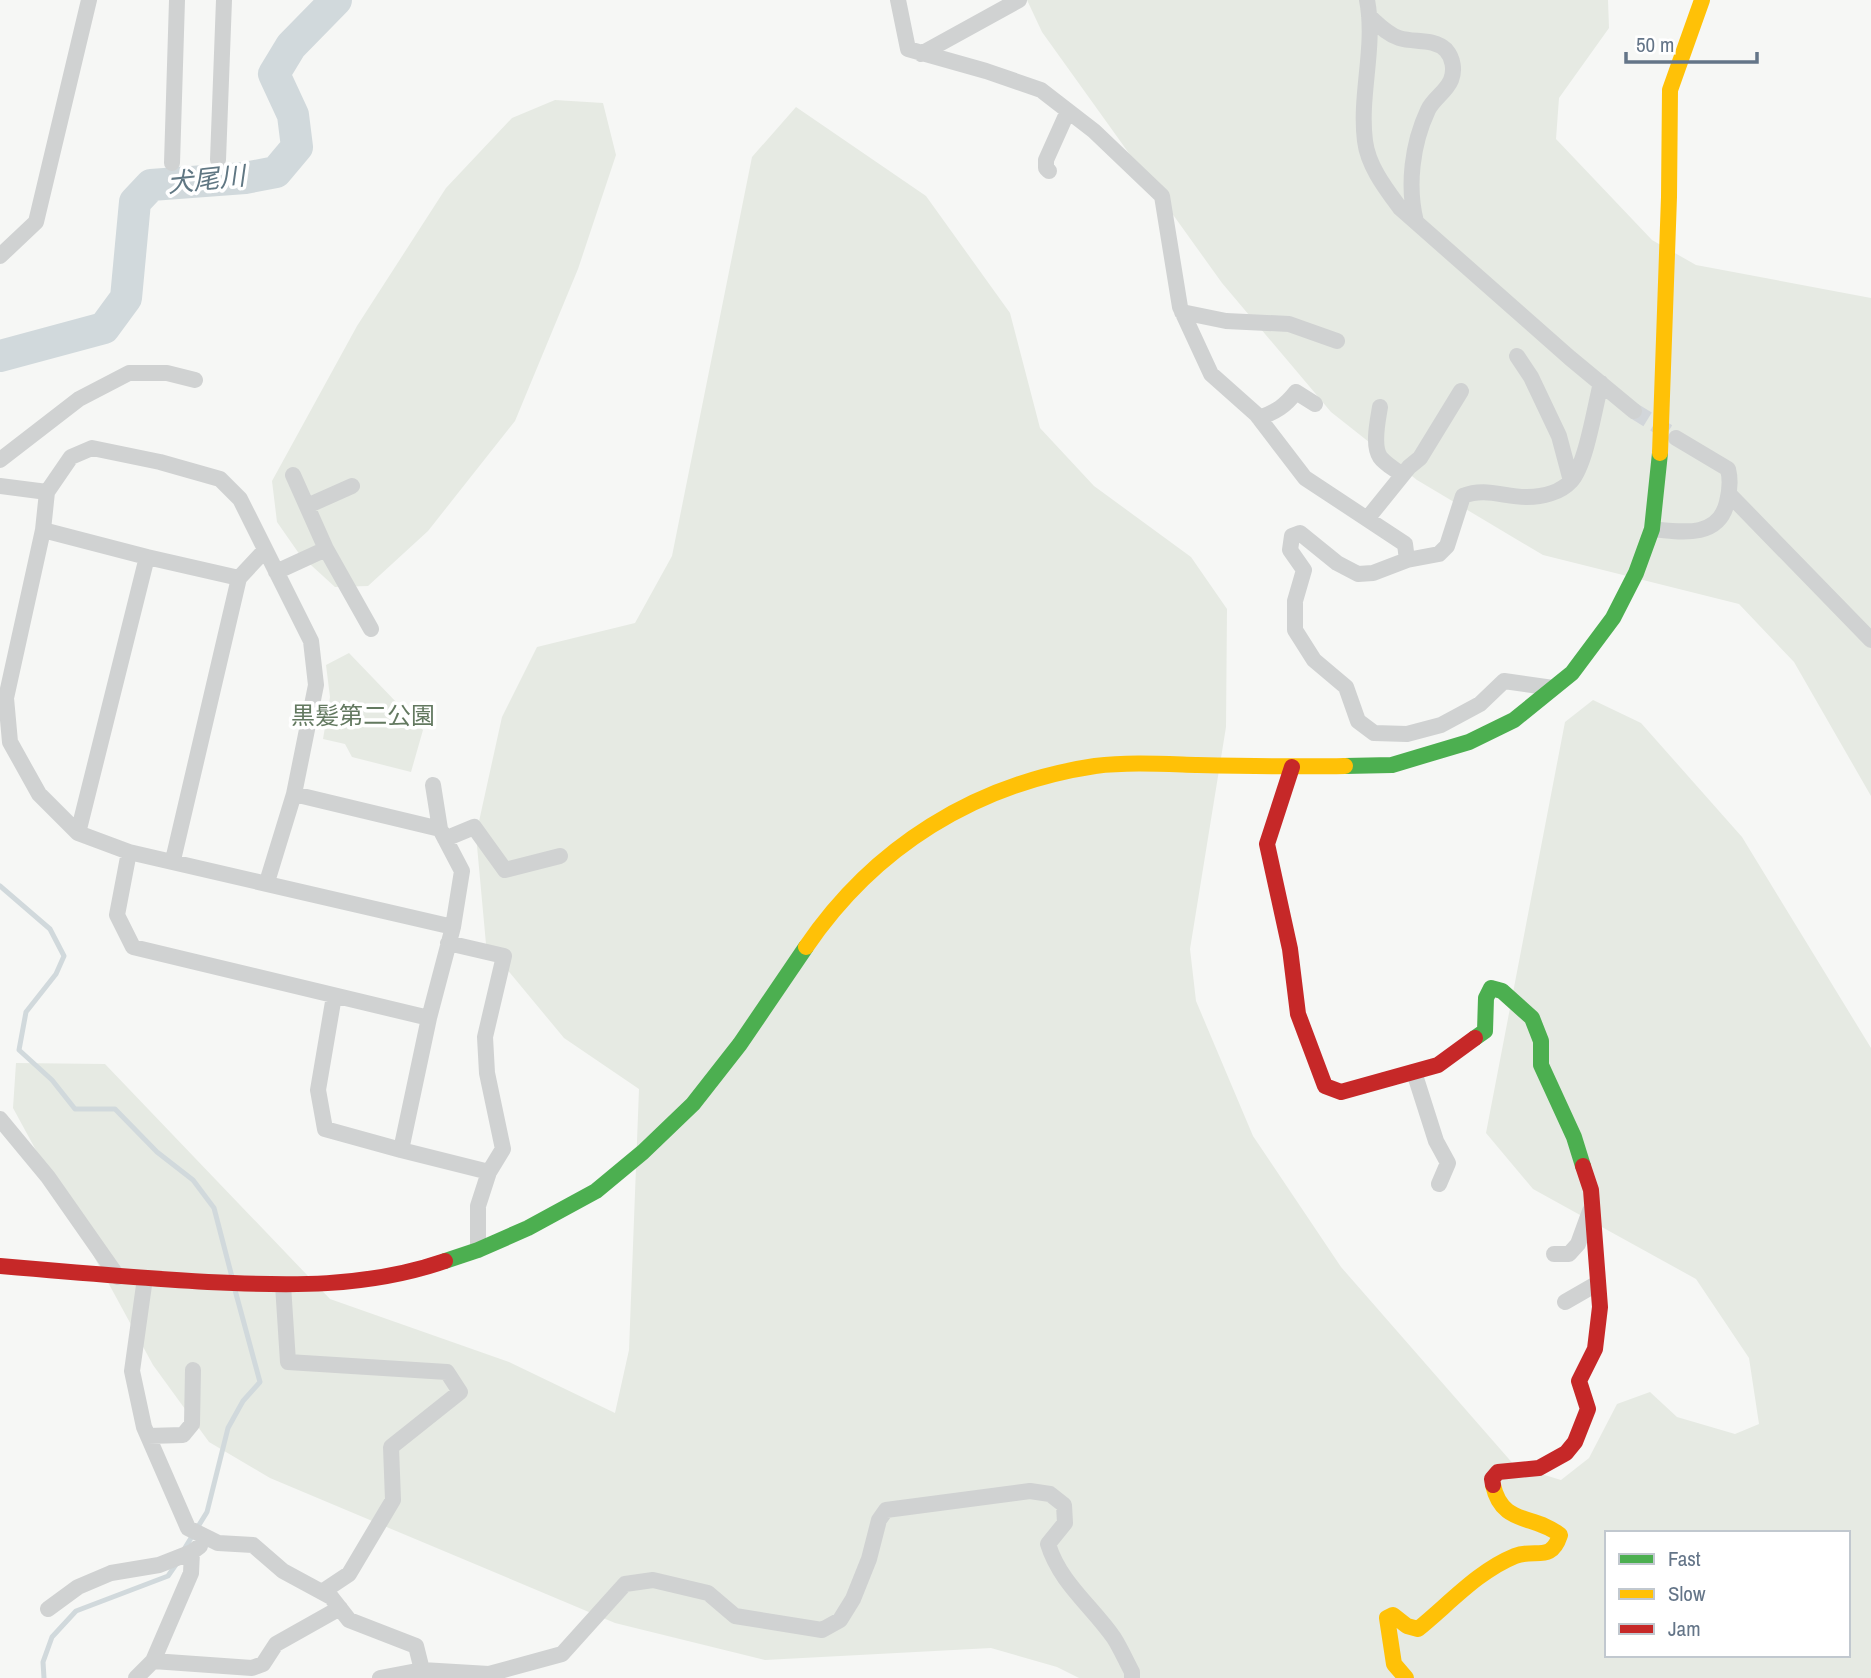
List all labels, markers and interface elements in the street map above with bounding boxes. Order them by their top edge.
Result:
scale bar [1626,21,1757,65]
text: 50 m [1636,30,1674,59]
water label: 犬尾川 [165,157,250,200]
park label: 黒髪第二公園 [291,699,435,731]
legend [1605,1531,1850,1657]
text: Fast [1668,1544,1701,1573]
text: Slow [1668,1579,1706,1608]
text: Jam [1668,1614,1701,1643]

